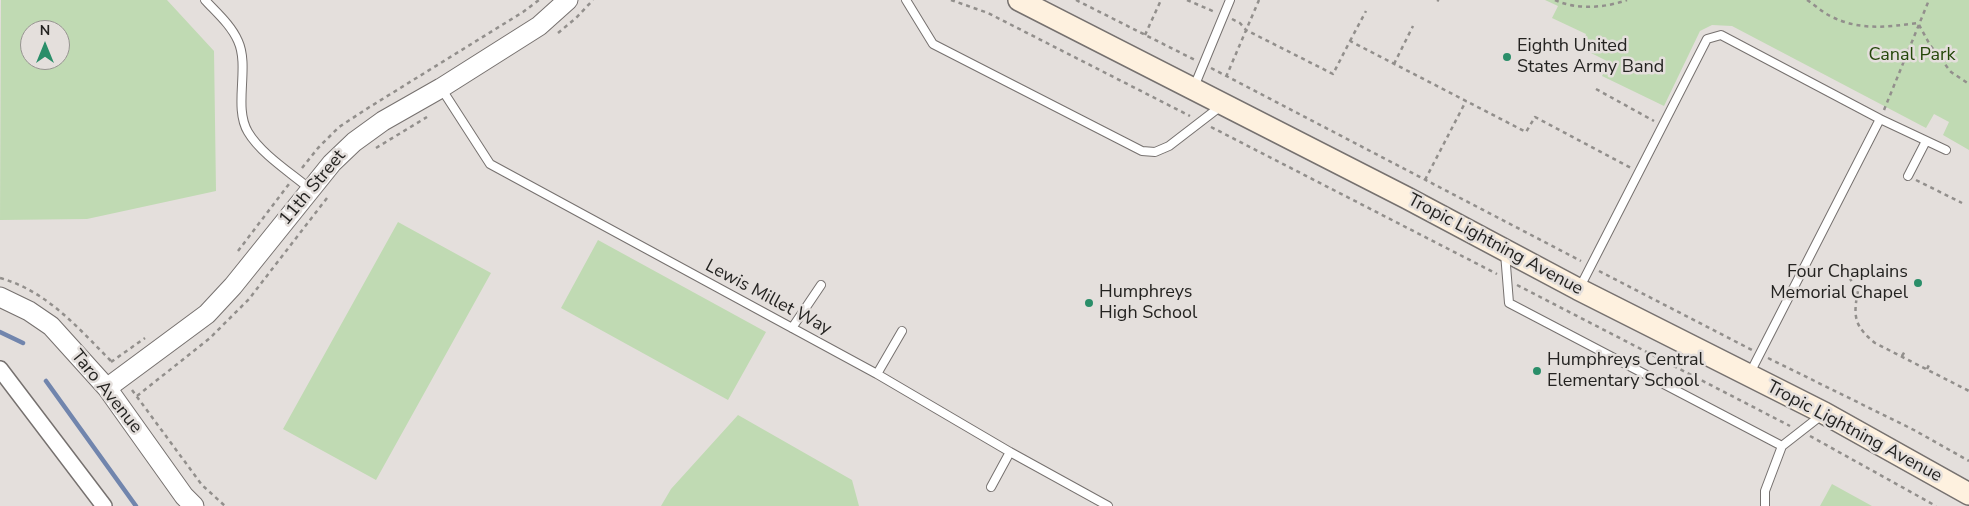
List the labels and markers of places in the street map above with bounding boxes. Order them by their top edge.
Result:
place label: Eighth United States Army Band [1517,36,1664,78]
marker: Eighth United States Army Band [1501,51,1513,63]
place label: Four Chaplains Memorial Chapel [1770,262,1908,304]
marker: Four Chaplains Memorial Chapel [1912,277,1924,289]
place label: Humphreys High School [1099,282,1197,324]
marker: Humphreys High School [1083,297,1095,309]
place label: Humphreys Central Elementary School [1547,350,1704,392]
marker: Humphreys Central Elementary School [1531,365,1543,377]

